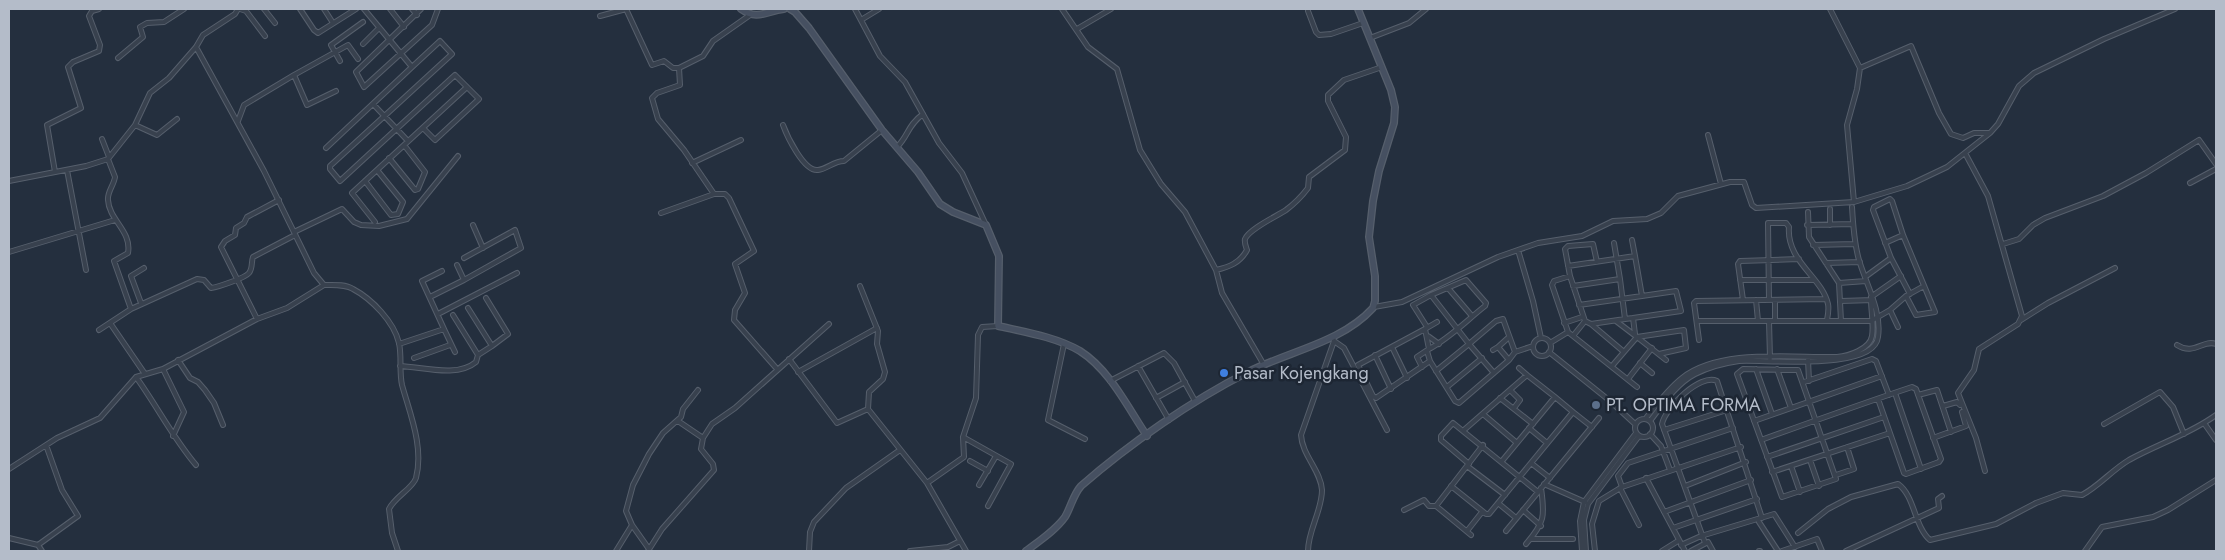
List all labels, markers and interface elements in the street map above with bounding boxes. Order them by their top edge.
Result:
place label: Pasar Kojengkang [1234,360,1369,386]
marker: Pasar Kojengkang [1218,367,1230,379]
place label: PT. OPTIMA FORMA [1606,392,1761,418]
marker: PT. OPTIMA FORMA [1590,399,1602,411]

